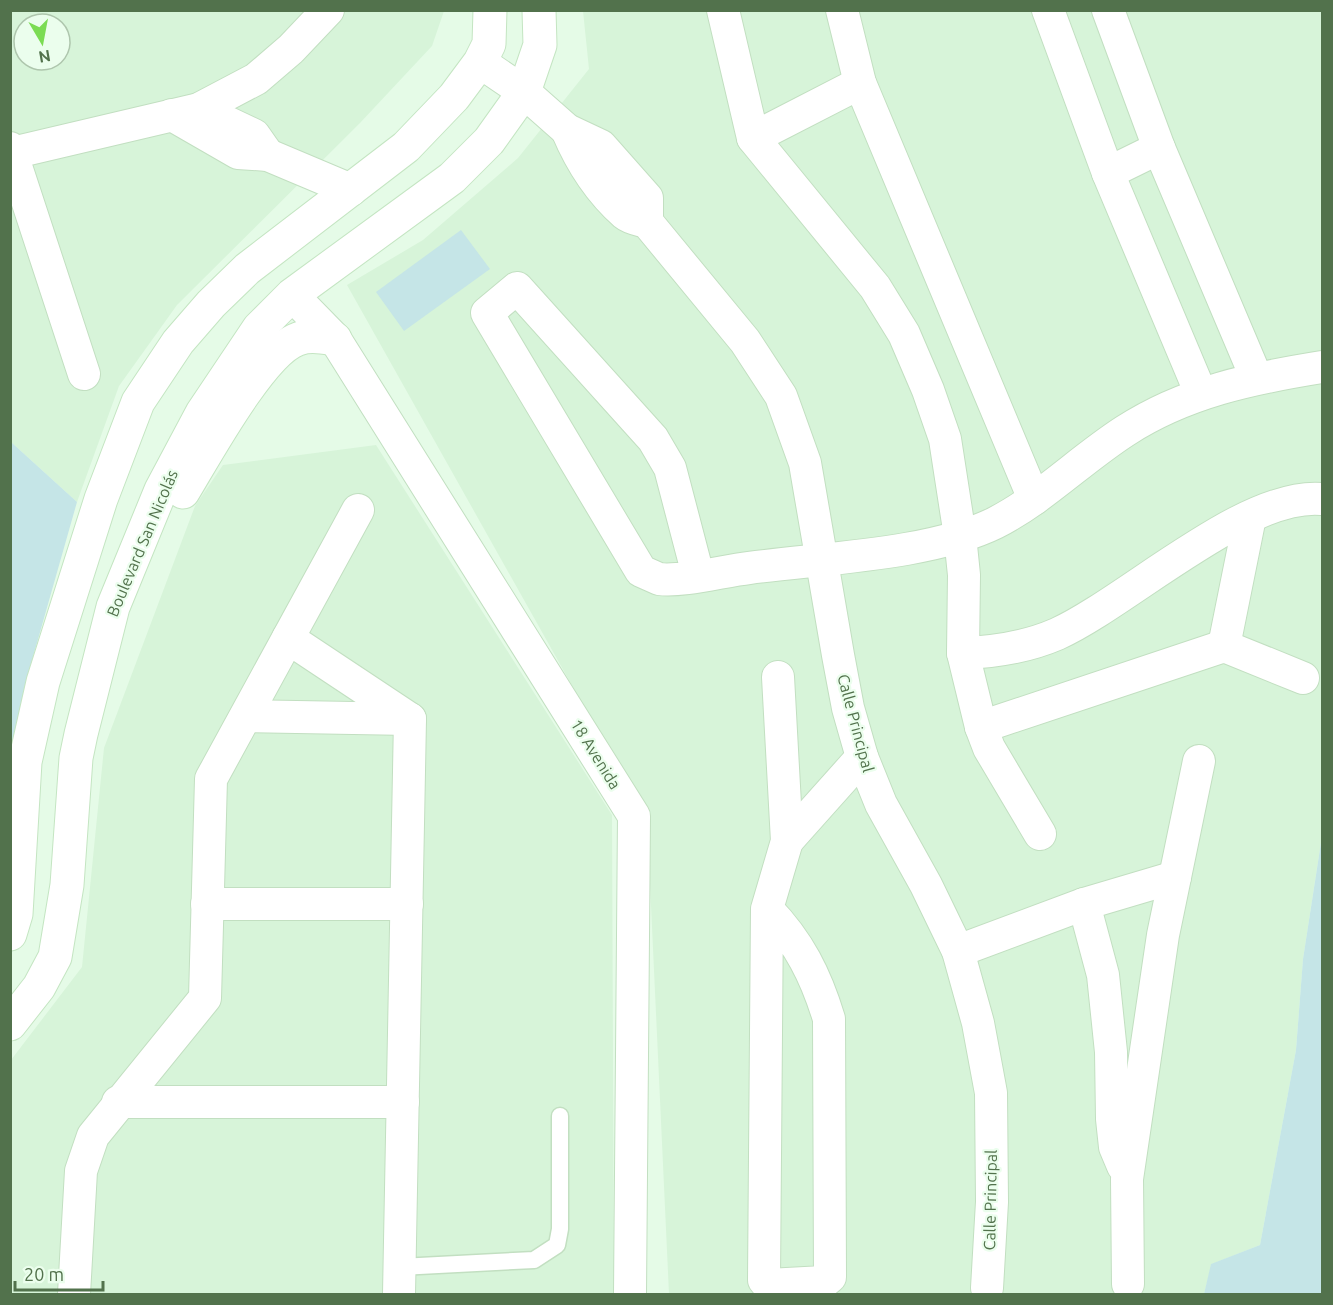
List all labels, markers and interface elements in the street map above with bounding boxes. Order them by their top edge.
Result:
north arrow [12,12,72,72]
text: N [37,47,52,67]
street label: Boulevard San Nicolás [103,467,181,619]
street label: Calle Principal [834,672,878,774]
street label: 18 Avenida [567,716,625,792]
street label: Calle Principal [980,1149,1000,1251]
scale bar [15,1254,104,1292]
text: 20 m [24,1264,64,1284]

